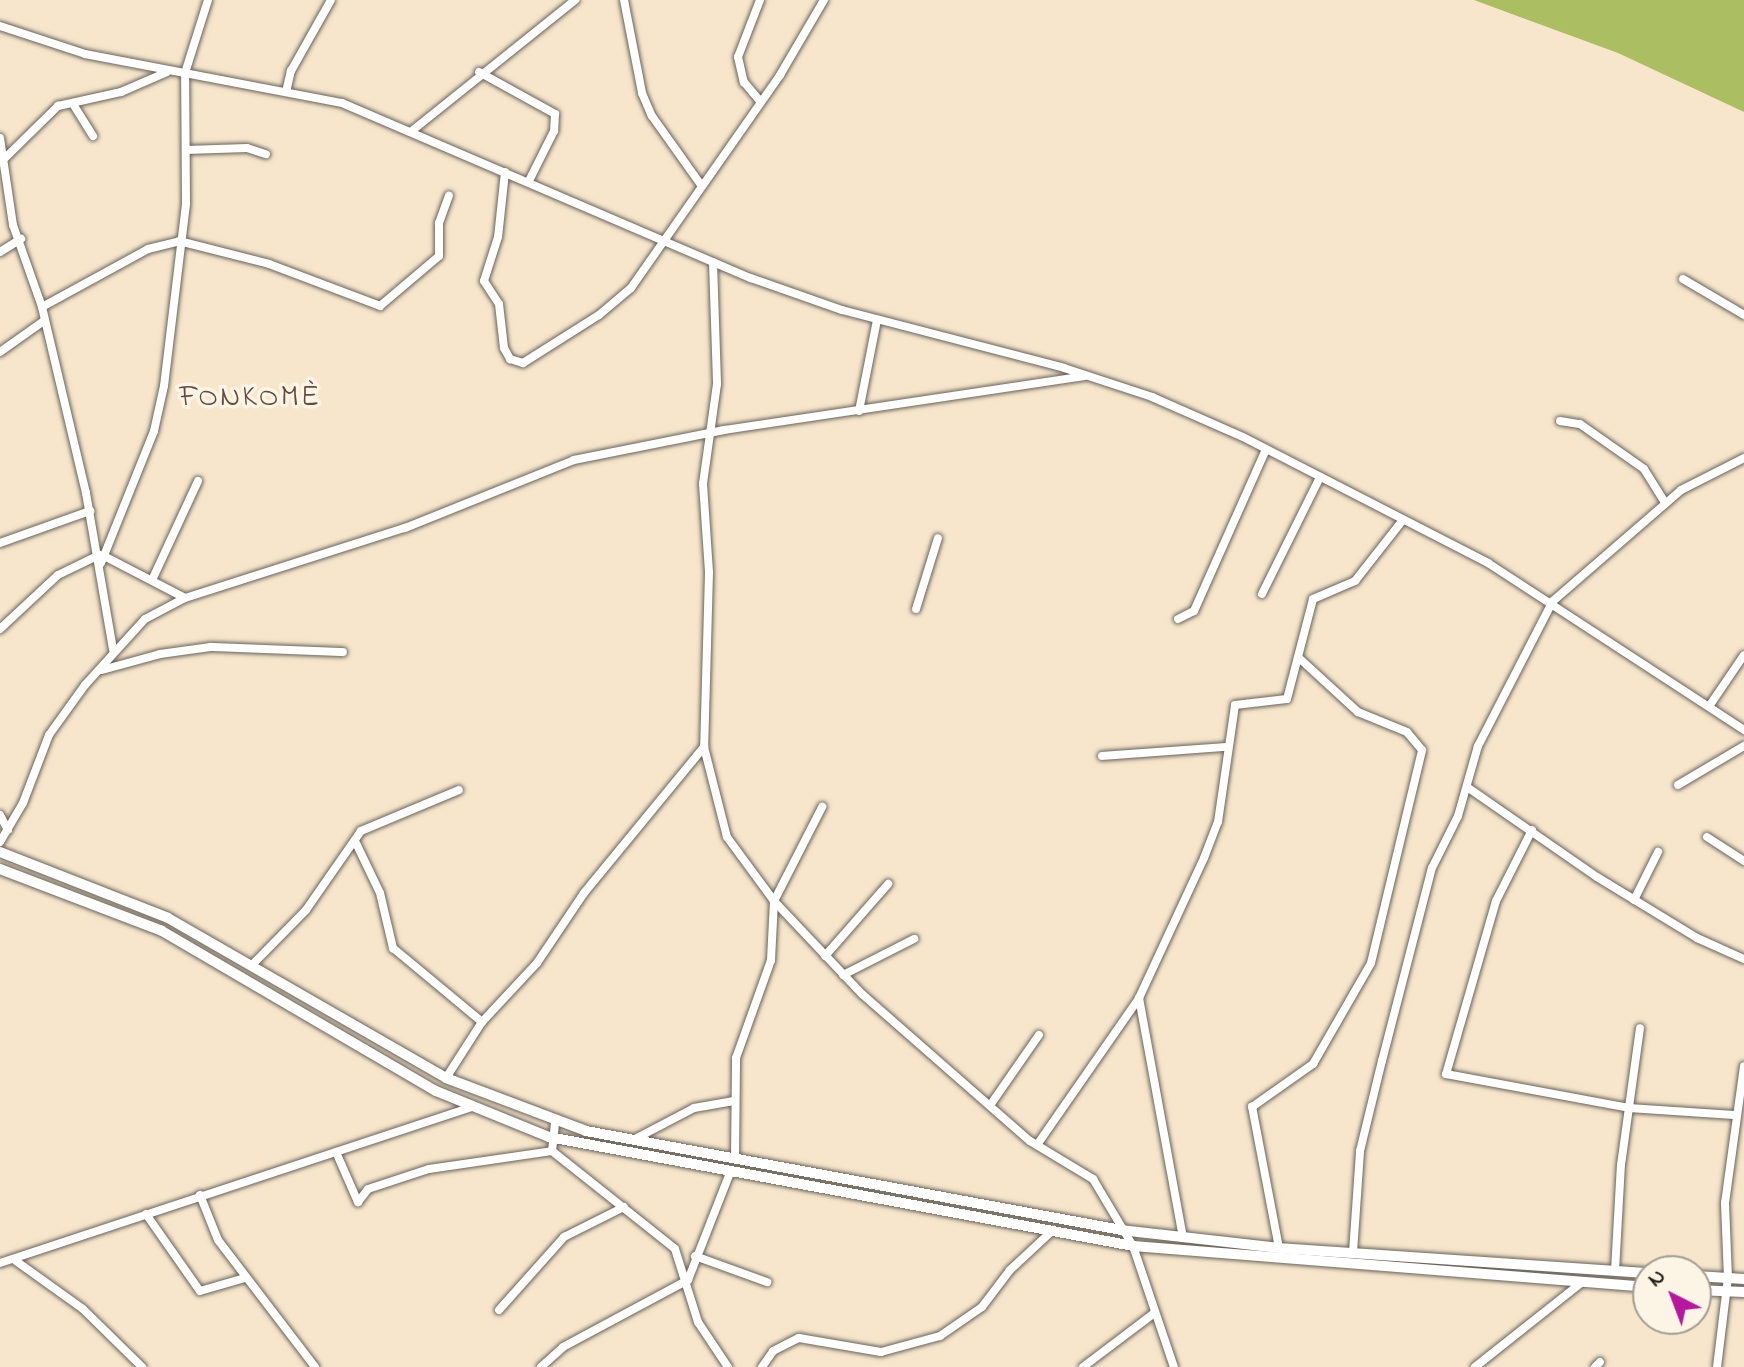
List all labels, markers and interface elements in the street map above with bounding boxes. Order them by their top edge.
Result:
district label: FONKOMÈ [179,380,321,416]
north arrow [1632,1255,1712,1335]
text: N [1641,1262,1674,1296]

